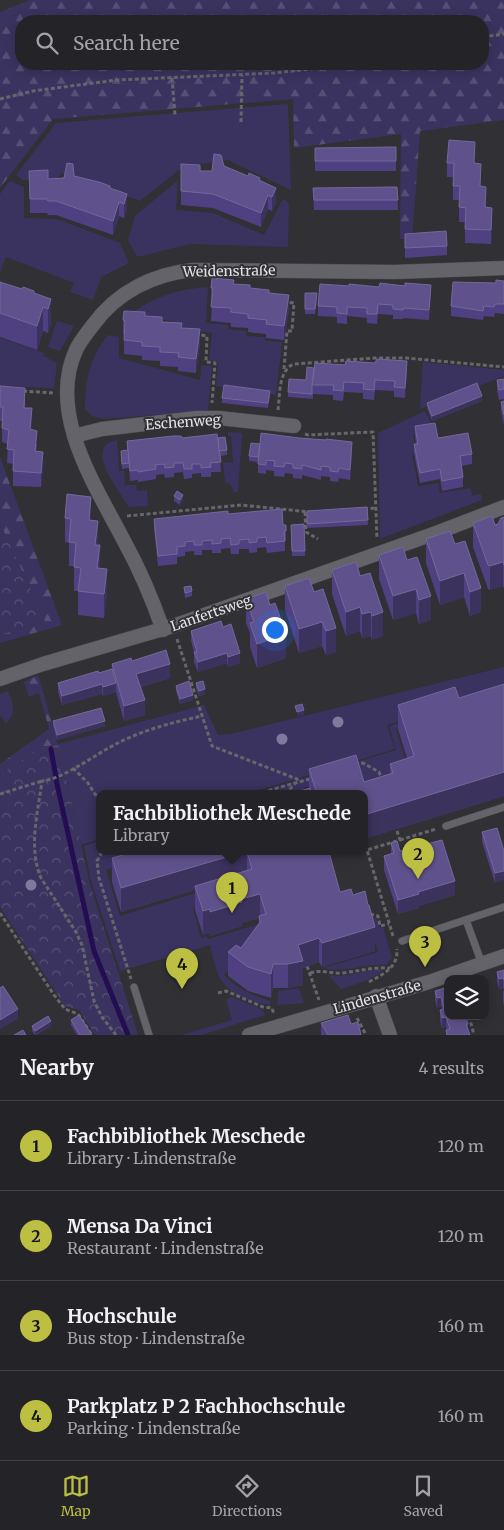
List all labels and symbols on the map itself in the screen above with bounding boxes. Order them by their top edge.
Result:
street label: Weidenstraße [181,261,276,281]
street label: Eschenweg [144,410,222,434]
street label: Lanfertsweg [168,591,254,635]
your location [262,617,288,643]
pin: 2 [402,838,434,879]
pin: 1 [216,872,248,913]
pin: 3 [409,926,441,967]
pin: 4 [166,948,198,989]
street label: Lindenstraße [331,976,423,1018]

